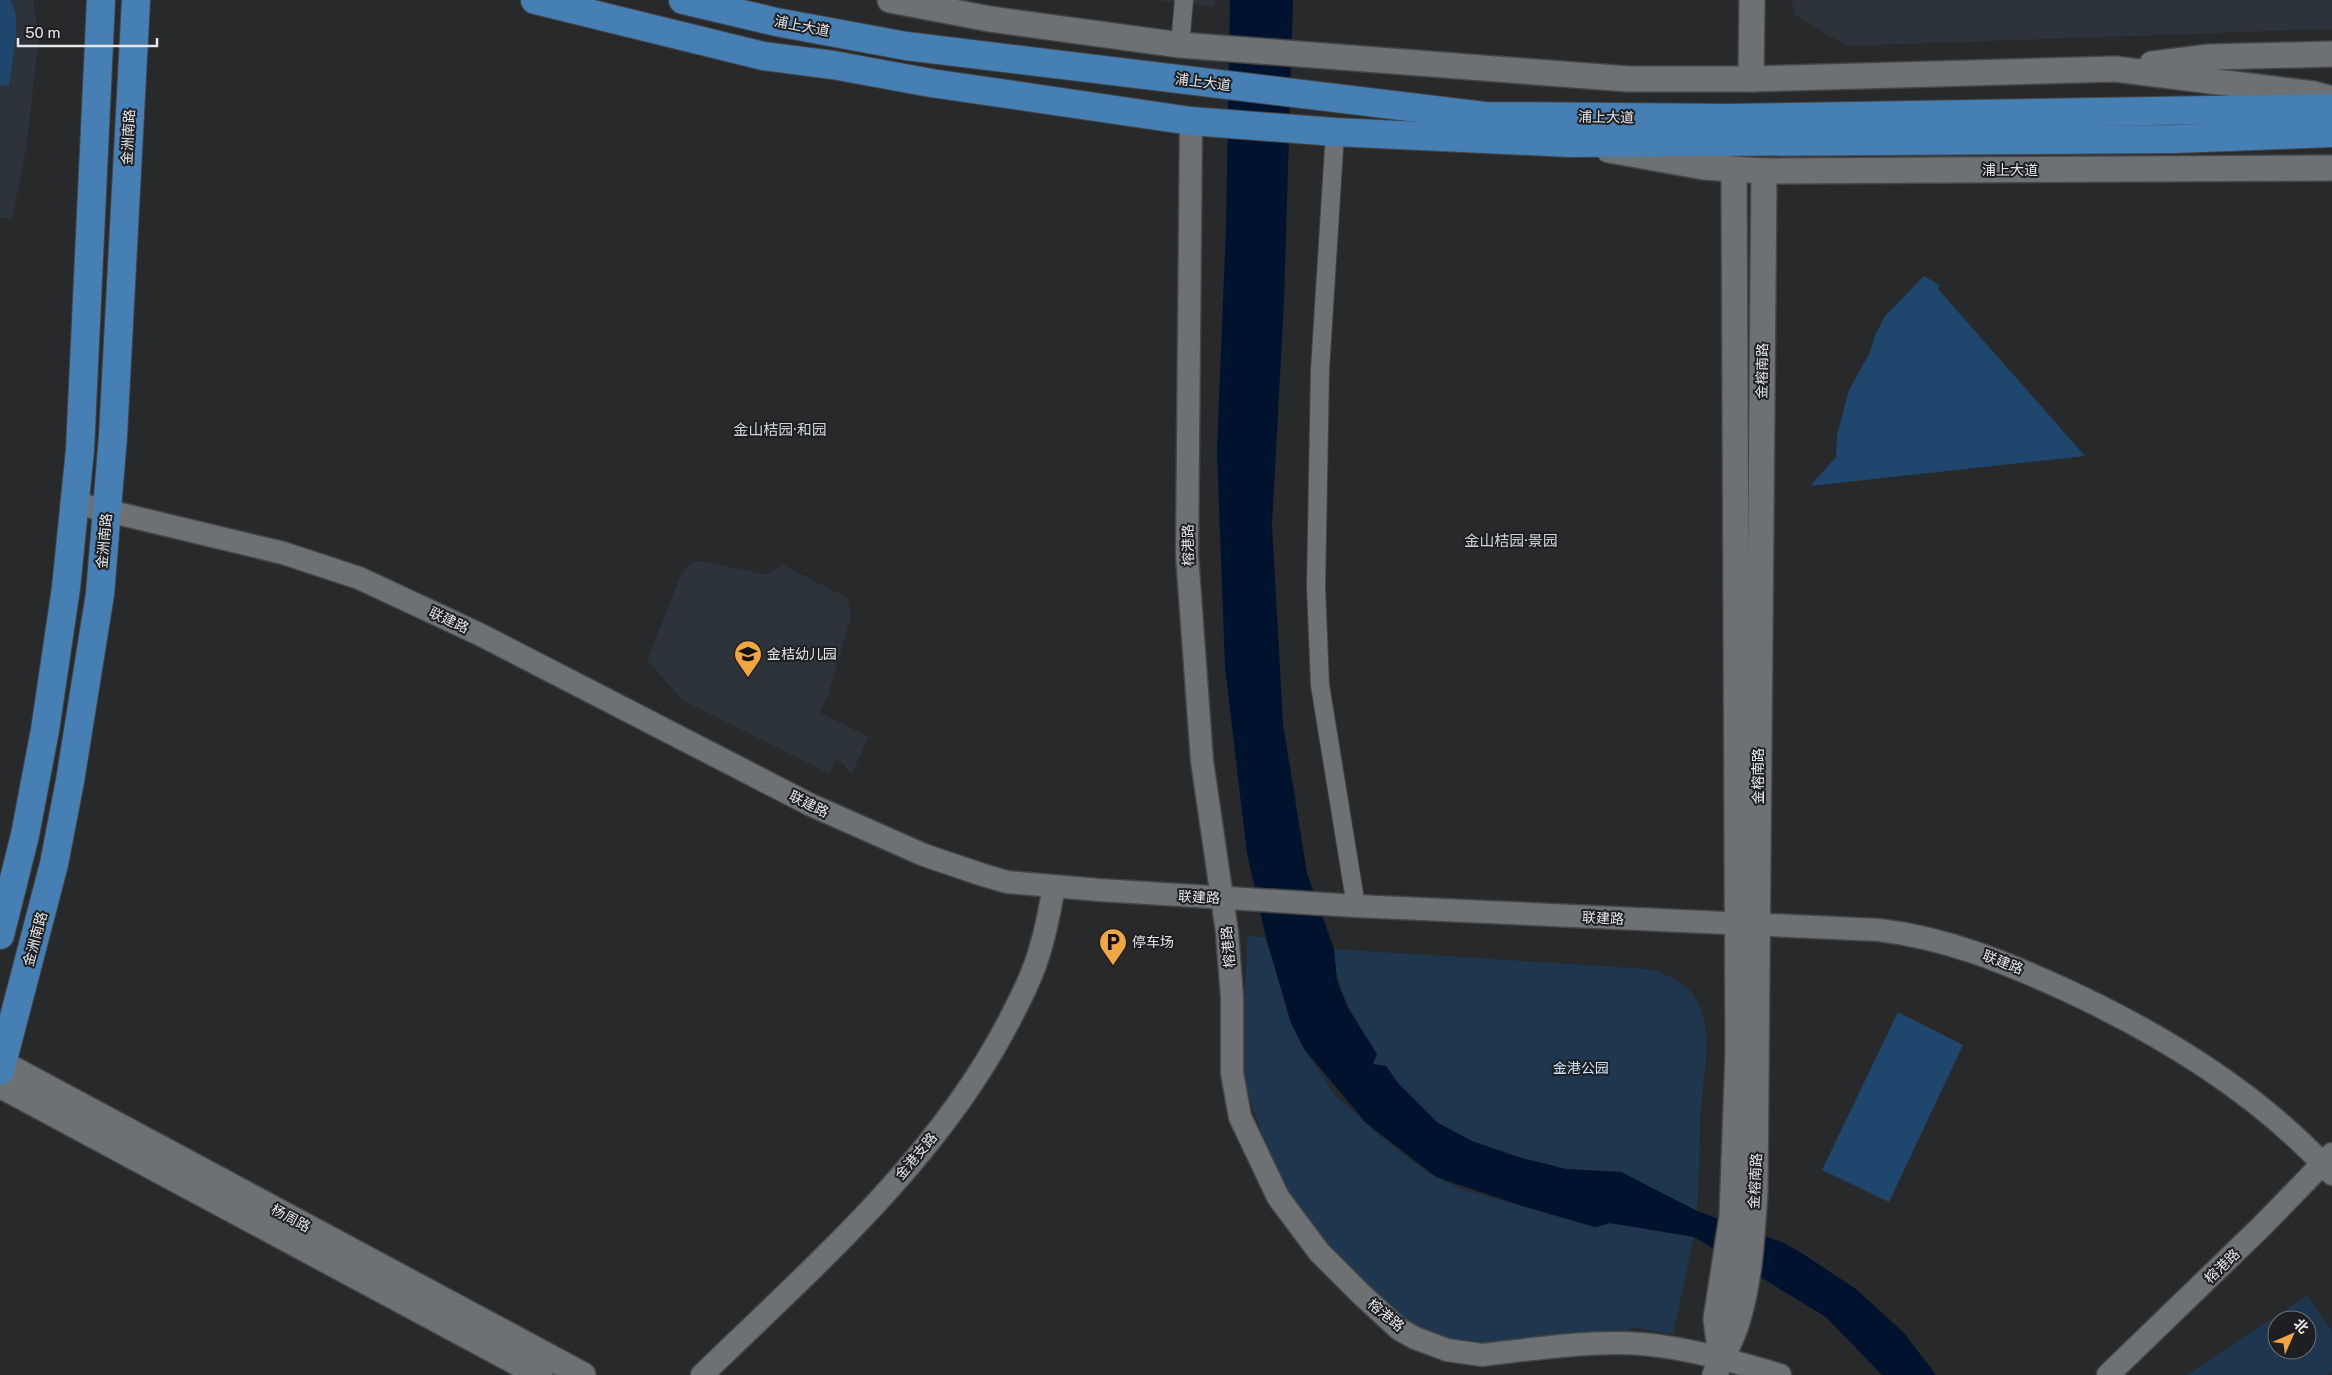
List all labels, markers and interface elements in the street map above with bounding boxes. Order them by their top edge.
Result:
street label: 浦上大道 [773,13,831,39]
scale bar [18,15,156,47]
text: 50 m [25,24,60,41]
street label: 浦上大道 [1174,71,1232,93]
street label: 金洲南路 [119,109,137,165]
street label: 浦上大道 [1578,109,1634,125]
street label: 浦上大道 [1982,162,2038,178]
street label: 金榕南路 [1754,343,1770,399]
district label: 金山桔园·和园 [733,421,827,438]
street label: 金洲南路 [94,512,114,570]
street label: 榕港路 [1180,524,1196,566]
district label: 金山桔园·景园 [1464,532,1558,549]
street label: 联建路 [427,604,471,636]
school or university icon: 金桔幼儿园 [733,639,763,678]
place label: 金桔幼儿园 [767,646,837,662]
street label: 金榕南路 [1750,748,1766,804]
street label: 联建路 [787,788,831,820]
street label: 联建路 [1178,888,1220,906]
street label: 联建路 [1582,909,1624,927]
street label: 金洲南路 [20,910,50,968]
street label: 榕港路 [1218,925,1238,969]
parking icon: 停车场 [1098,927,1128,966]
place label: 停车场 [1132,934,1174,950]
street label: 联建路 [1981,947,2025,977]
park label: 金港公园 [1553,1060,1609,1076]
street label: 金港支路 [892,1129,940,1183]
street label: 金榕南路 [1746,1153,1764,1209]
street label: 杨周路 [269,1201,313,1235]
street label: 榕港路 [2201,1246,2243,1286]
street label: 榕港路 [1365,1296,1407,1334]
north arrow [2267,1310,2317,1360]
text: 北 [2291,1315,2312,1336]

